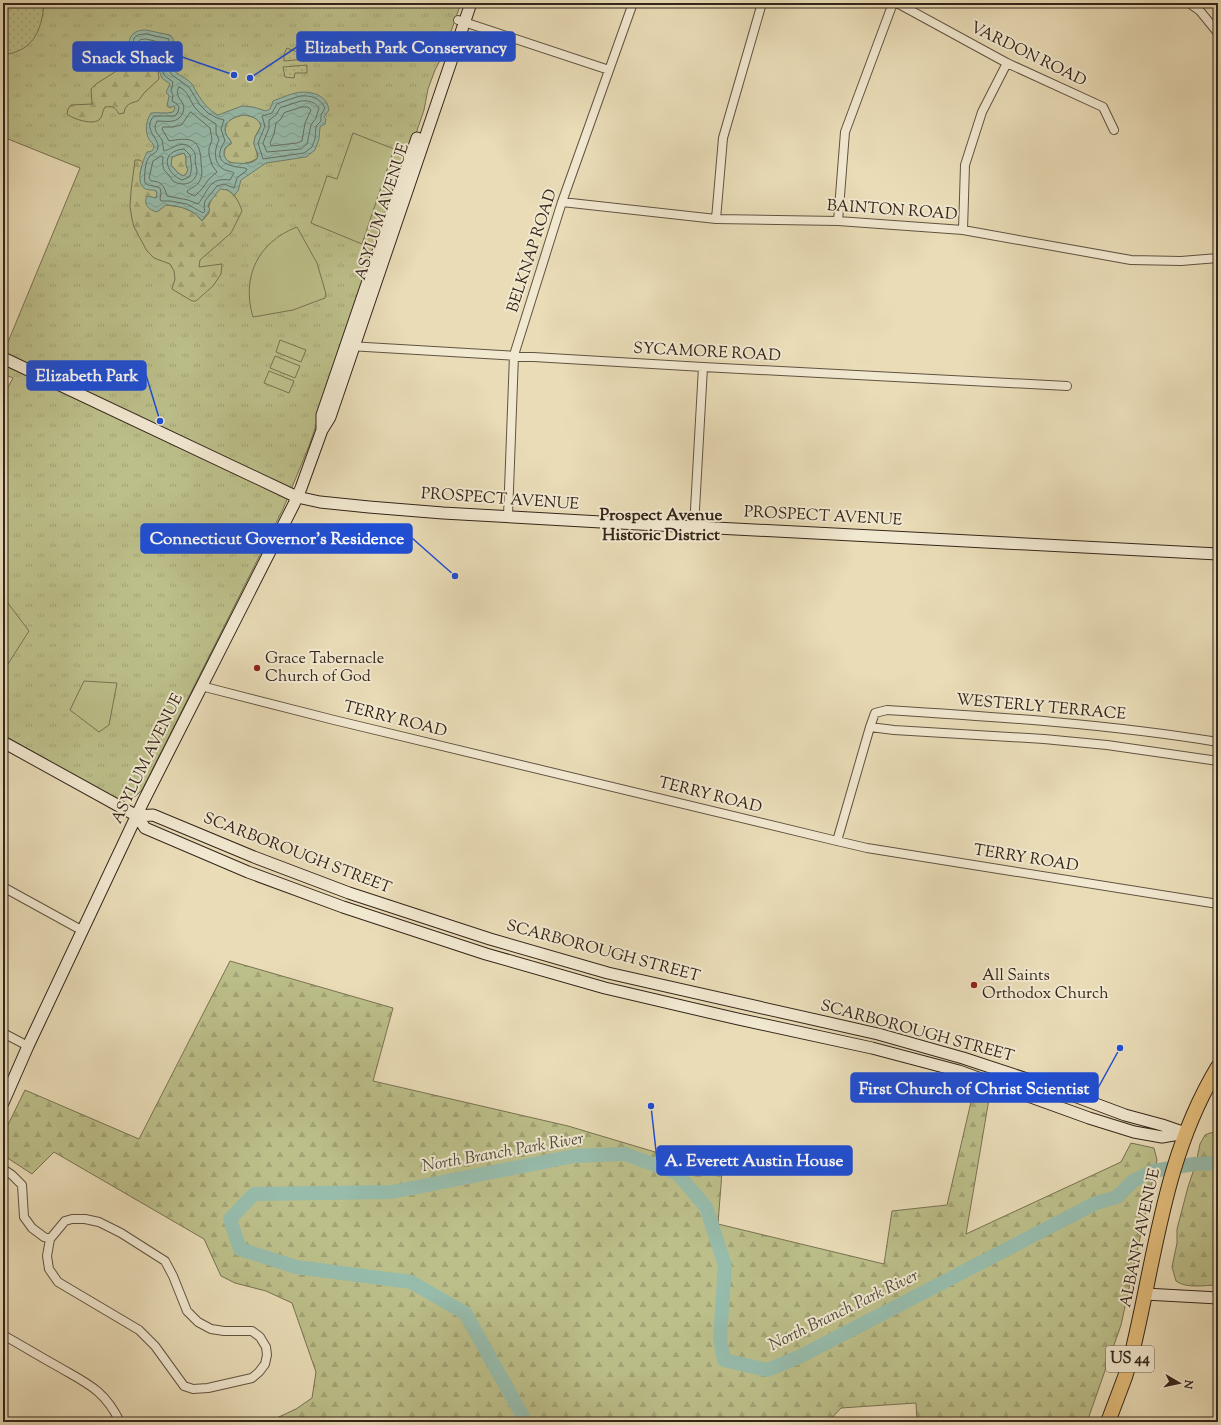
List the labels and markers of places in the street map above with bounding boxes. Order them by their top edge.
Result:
callout: Elizabeth Park Conservancy [297,32,515,61]
callout: Snack Shack [73,42,182,71]
callout: Elizabeth Park [27,361,146,390]
callout: Connecticut Governor's Residence [141,524,412,553]
place label: Grace Tabernacle Church of God [265,648,384,689]
marker: Grace Tabernacle Church of God [252,663,262,673]
place label: All Saints Orthodox Church [982,965,1109,1006]
marker: All Saints Orthodox Church [969,980,979,990]
callout: First Church of Christ Scientist [851,1073,1098,1102]
callout: A. Everett Austin House [657,1146,852,1175]

